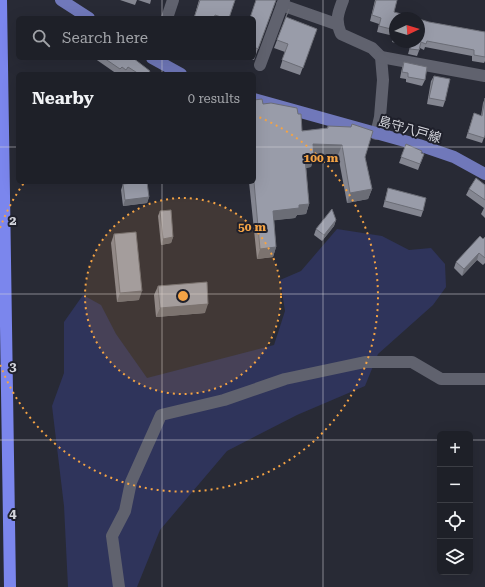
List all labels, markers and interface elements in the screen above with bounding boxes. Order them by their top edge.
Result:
north arrow [389,12,425,48]
search box [16,16,256,60]
icon: search [30,27,52,49]
text: Search here [62,29,148,47]
text: Nearby [32,88,94,108]
text: 0 results [188,91,240,106]
street label: 島守八戸線 [377,113,443,146]
text: 100 m [304,151,339,165]
text: 2 [9,213,17,228]
text: 50 m [238,220,266,234]
centre of rings [176,289,190,303]
text: 3 [9,359,17,374]
map controls [437,431,473,575]
button: + [437,431,473,467]
button: − [437,467,473,503]
button: locate [437,503,473,539]
text: 4 [9,506,17,521]
button: layers [437,539,473,575]

